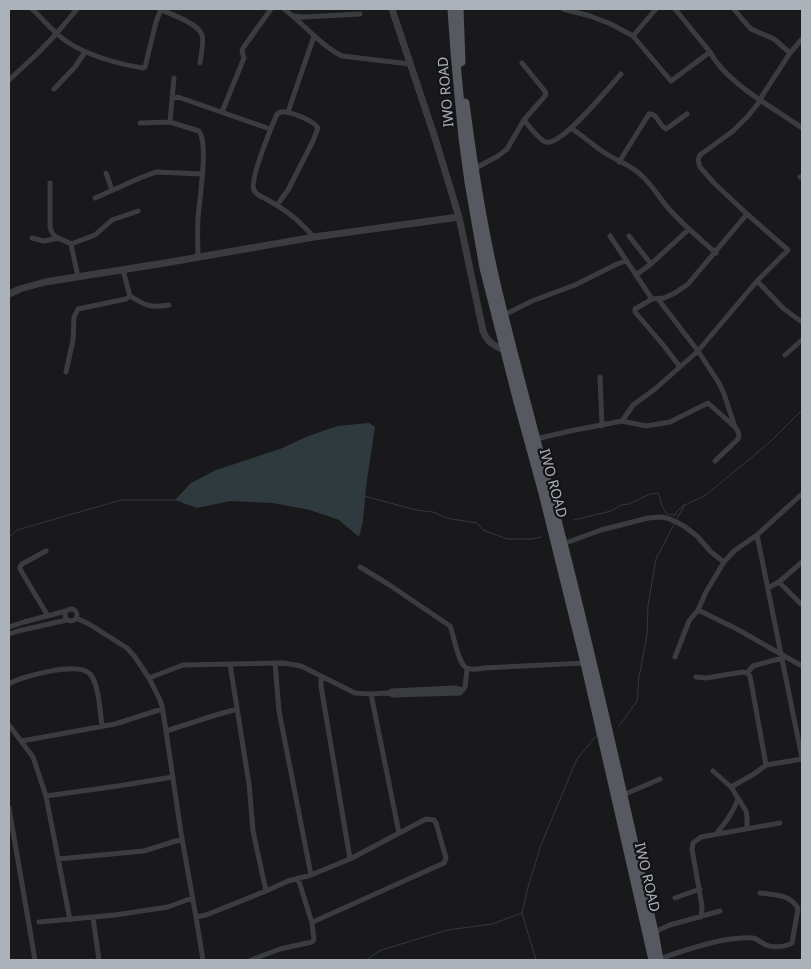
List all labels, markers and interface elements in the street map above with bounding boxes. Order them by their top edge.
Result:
street label: IWO ROAD [432,56,458,128]
street label: IWO ROAD [536,446,572,520]
street label: IWO ROAD [631,840,665,914]

